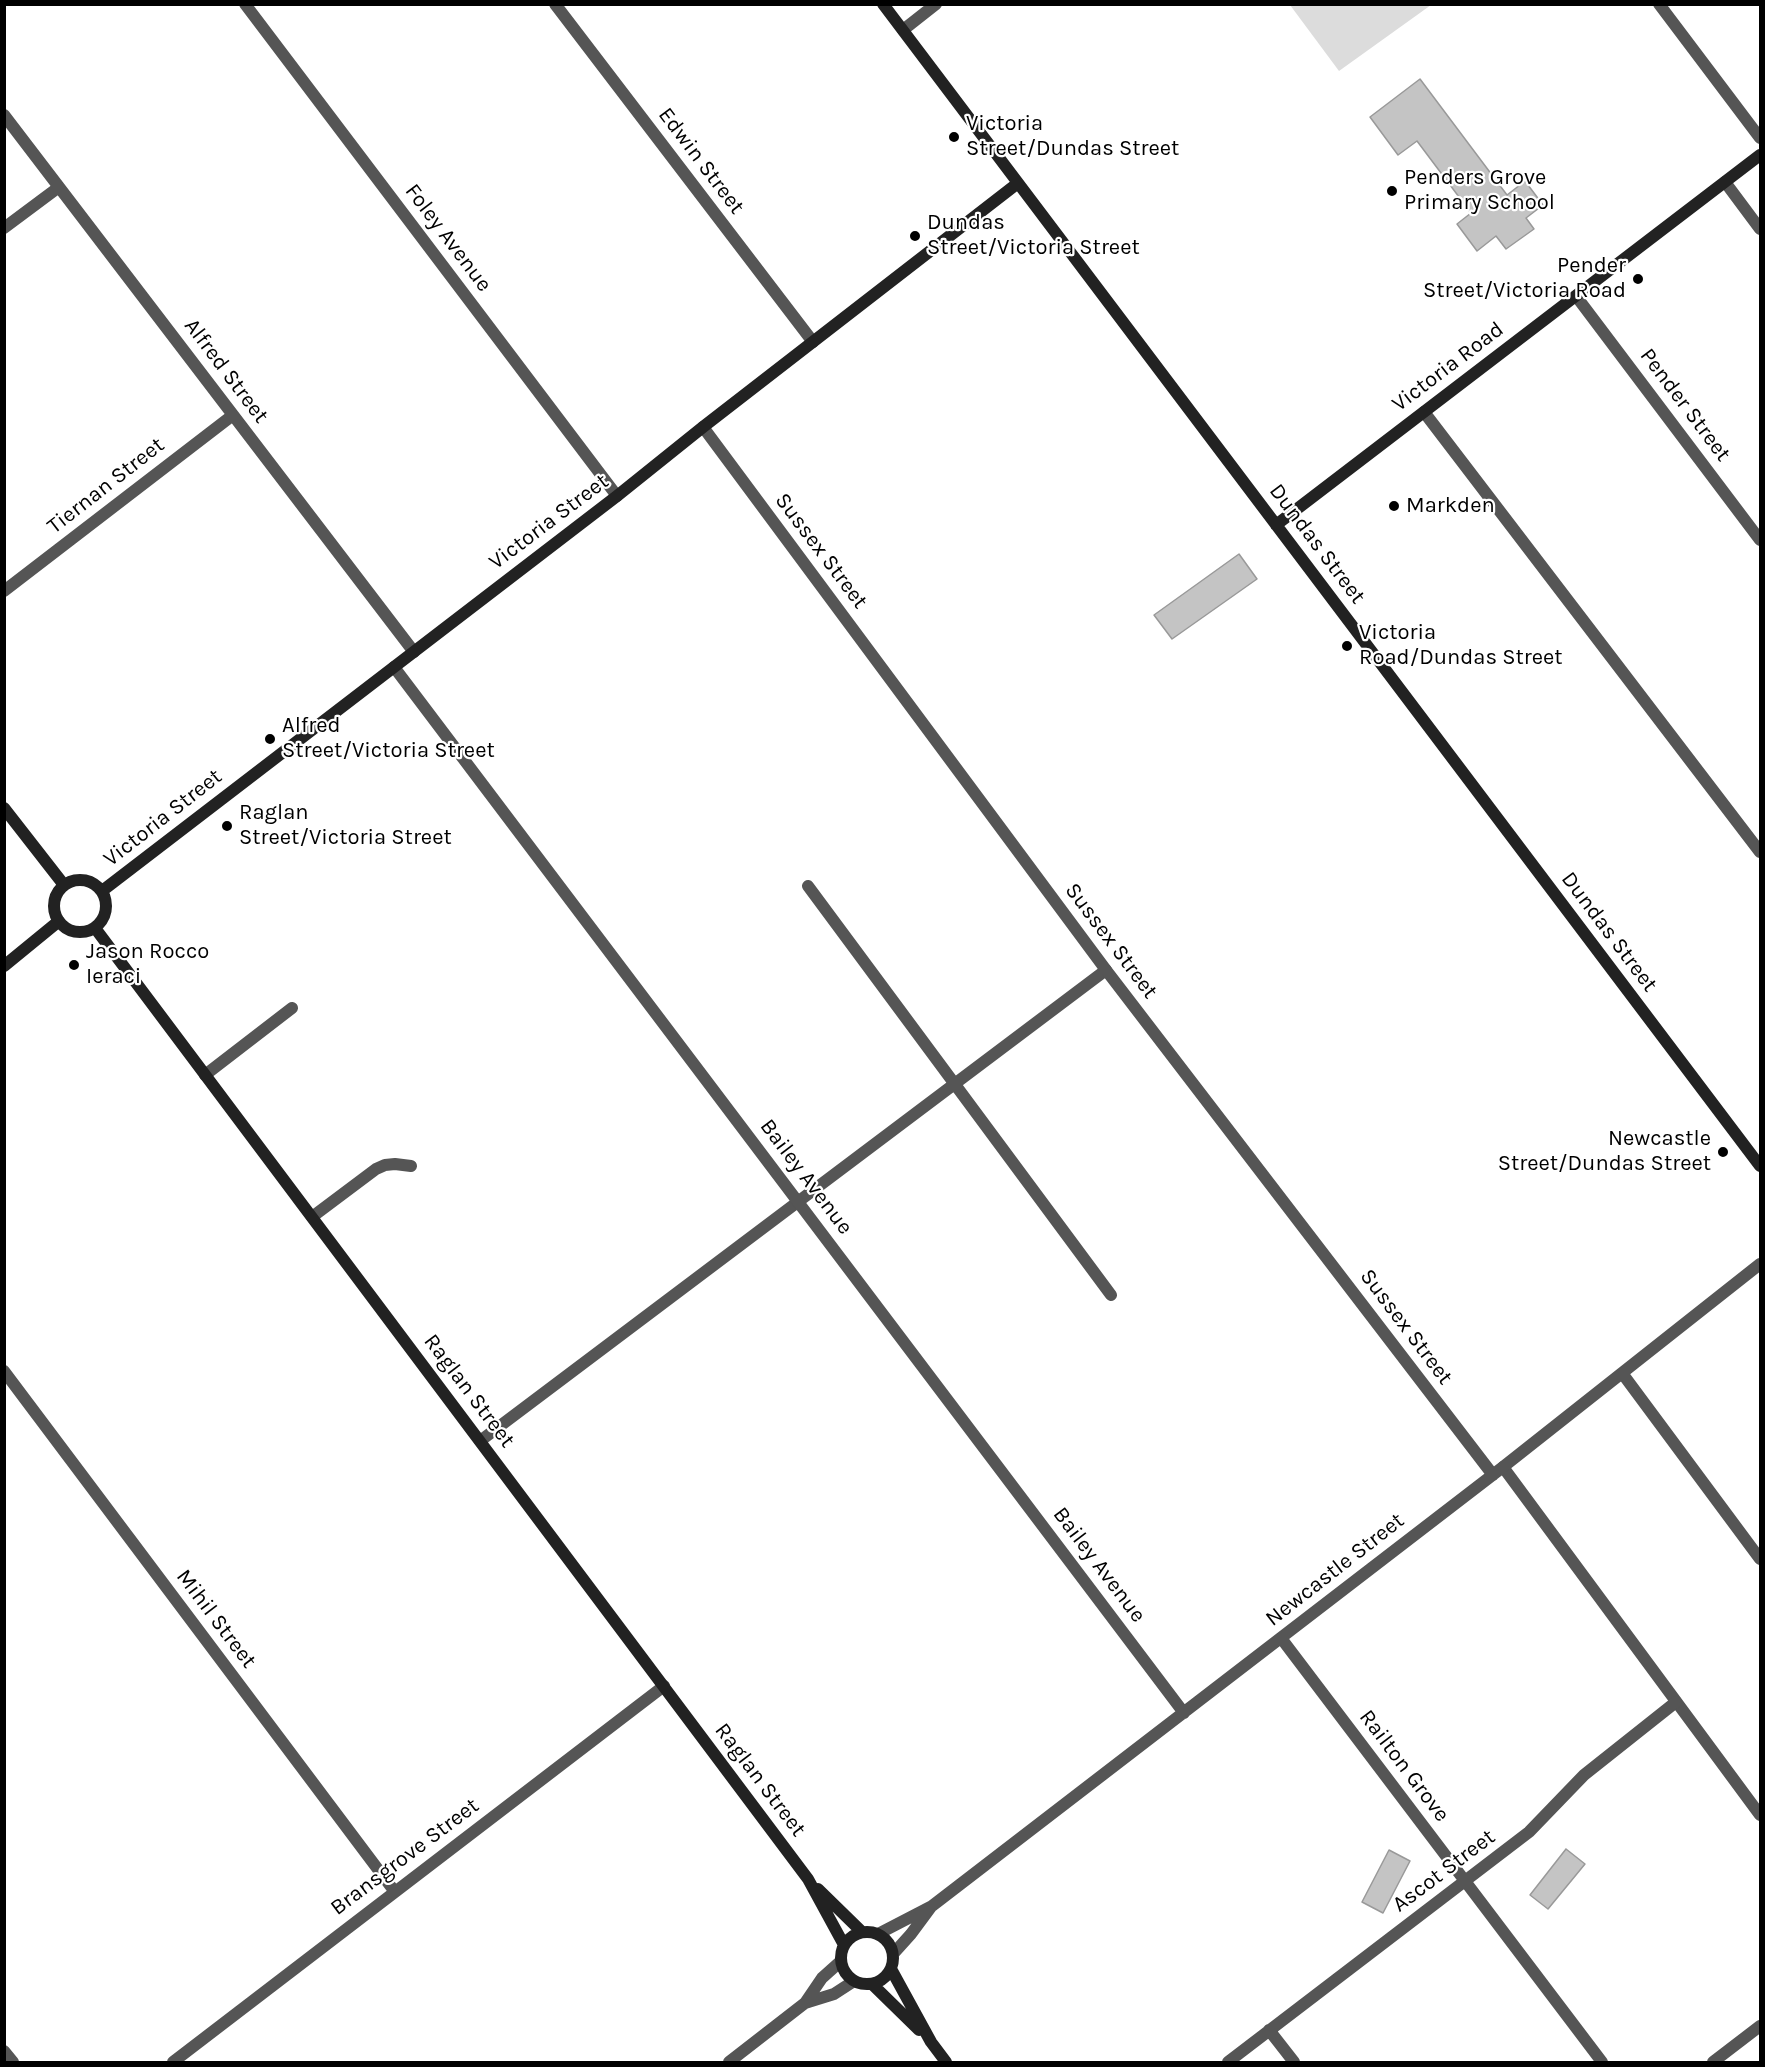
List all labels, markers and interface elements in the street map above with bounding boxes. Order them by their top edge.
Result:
street label: Edwin Street [652,102,750,220]
place label: Victoria Street/Dundas Street [966,111,1179,162]
marker: Victoria Street/Dundas Street [947,130,961,144]
place label: Penders Grove Primary School [1404,165,1555,216]
street label: Foley Avenue [399,179,497,297]
marker: Penders Grove Primary School [1385,184,1399,198]
place label: Dundas Street/Victoria Street [927,210,1140,262]
marker: Dundas Street/Victoria Street [908,229,922,243]
place label: Pender Street/Victoria Road [1423,253,1626,304]
marker: Pender Street/Victoria Road [1631,272,1645,286]
street label: Alfred Street [178,313,274,429]
street label: Victoria Road [1387,316,1509,418]
street label: Pender Street [1634,343,1736,467]
street label: Tiernan Street [42,432,170,540]
street label: Victoria Street [484,468,614,576]
street label: Dundas Street [1263,479,1371,609]
street label: Sussex Street [769,488,873,614]
place label: Markden [1406,493,1495,519]
marker: Markden [1387,499,1401,513]
place label: Victoria Road/Dundas Street [1359,620,1563,672]
marker: Victoria Road/Dundas Street [1340,639,1354,653]
place label: Alfred Street/Victoria Street [282,713,495,764]
marker: Alfred Street/Victoria Street [263,732,277,746]
street label: Victoria Street [99,764,227,872]
place label: Raglan Street/Victoria Street [239,800,452,852]
marker: Raglan Street/Victoria Street [220,819,234,833]
street label: Dundas Street [1555,867,1663,997]
street label: Sussex Street [1059,878,1163,1004]
place label: Jason Rocco Ieraci [86,939,209,990]
marker: Jason Rocco Ieraci [67,958,81,972]
street label: Bailey Avenue [754,1114,858,1240]
place label: Newcastle Street/Dundas Street [1498,1126,1711,1178]
marker: Newcastle Street/Dundas Street [1716,1145,1730,1159]
street label: Sussex Street [1354,1264,1458,1390]
street label: Raglan Street [418,1329,520,1453]
street label: Bailey Avenue [1047,1502,1151,1628]
street label: Newcastle Street [1260,1508,1410,1632]
street label: Mihil Street [170,1564,262,1674]
street label: Railton Grove [1353,1705,1455,1827]
street label: Raglan Street [709,1718,811,1842]
street label: Bransgrove Street [326,1793,484,1921]
street label: Ascot Street [1388,1824,1500,1918]

